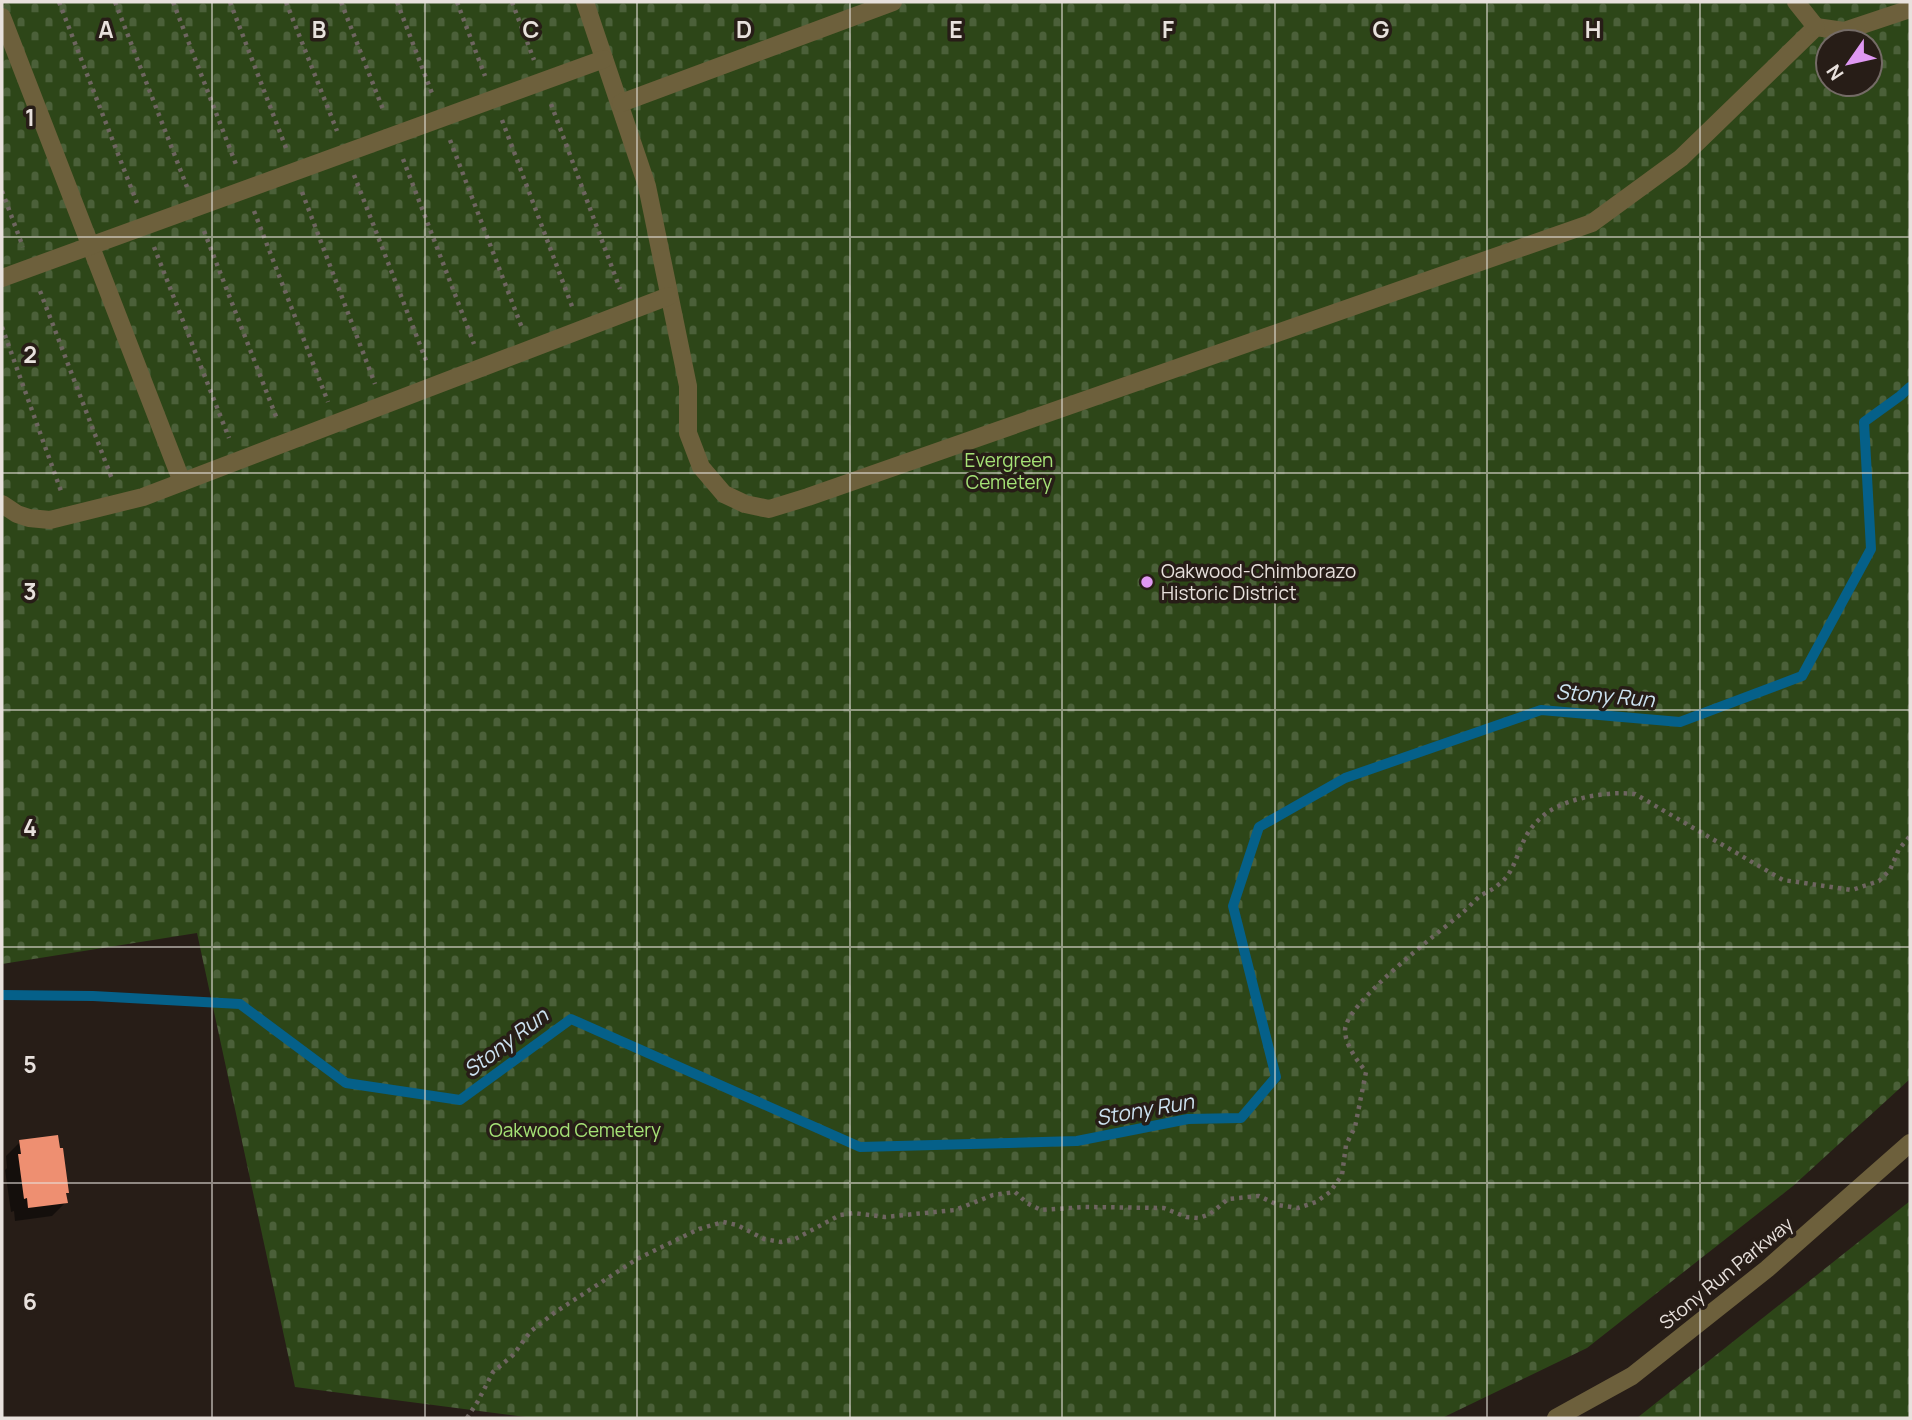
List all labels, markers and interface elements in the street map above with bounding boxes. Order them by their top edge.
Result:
text: A [98,13,114,45]
text: B [312,13,326,45]
text: C [523,13,540,45]
text: D [736,13,752,45]
text: E [949,13,963,45]
text: F [1162,13,1174,45]
text: G [1373,13,1390,45]
text: H [1585,13,1601,45]
north arrow [1814,28,1884,98]
text: N [1820,60,1850,85]
text: 1 [25,101,35,133]
text: 2 [23,338,37,370]
park label: Evergreen Cemetery [965,447,1053,495]
place label: Oakwood-Chimborazo Historic District [1161,558,1356,606]
marker: Oakwood-Chimborazo Historic District [1139,574,1155,590]
text: 3 [23,575,37,607]
water label: Stony Run [1555,677,1657,713]
text: 4 [23,811,37,843]
water label: Stony Run [457,1000,555,1083]
text: 5 [23,1048,37,1080]
water label: Stony Run [1094,1086,1197,1131]
park label: Oakwood Cemetery [489,1117,661,1143]
street label: Stony Run Parkway [1654,1211,1798,1335]
text: 6 [23,1285,37,1317]

